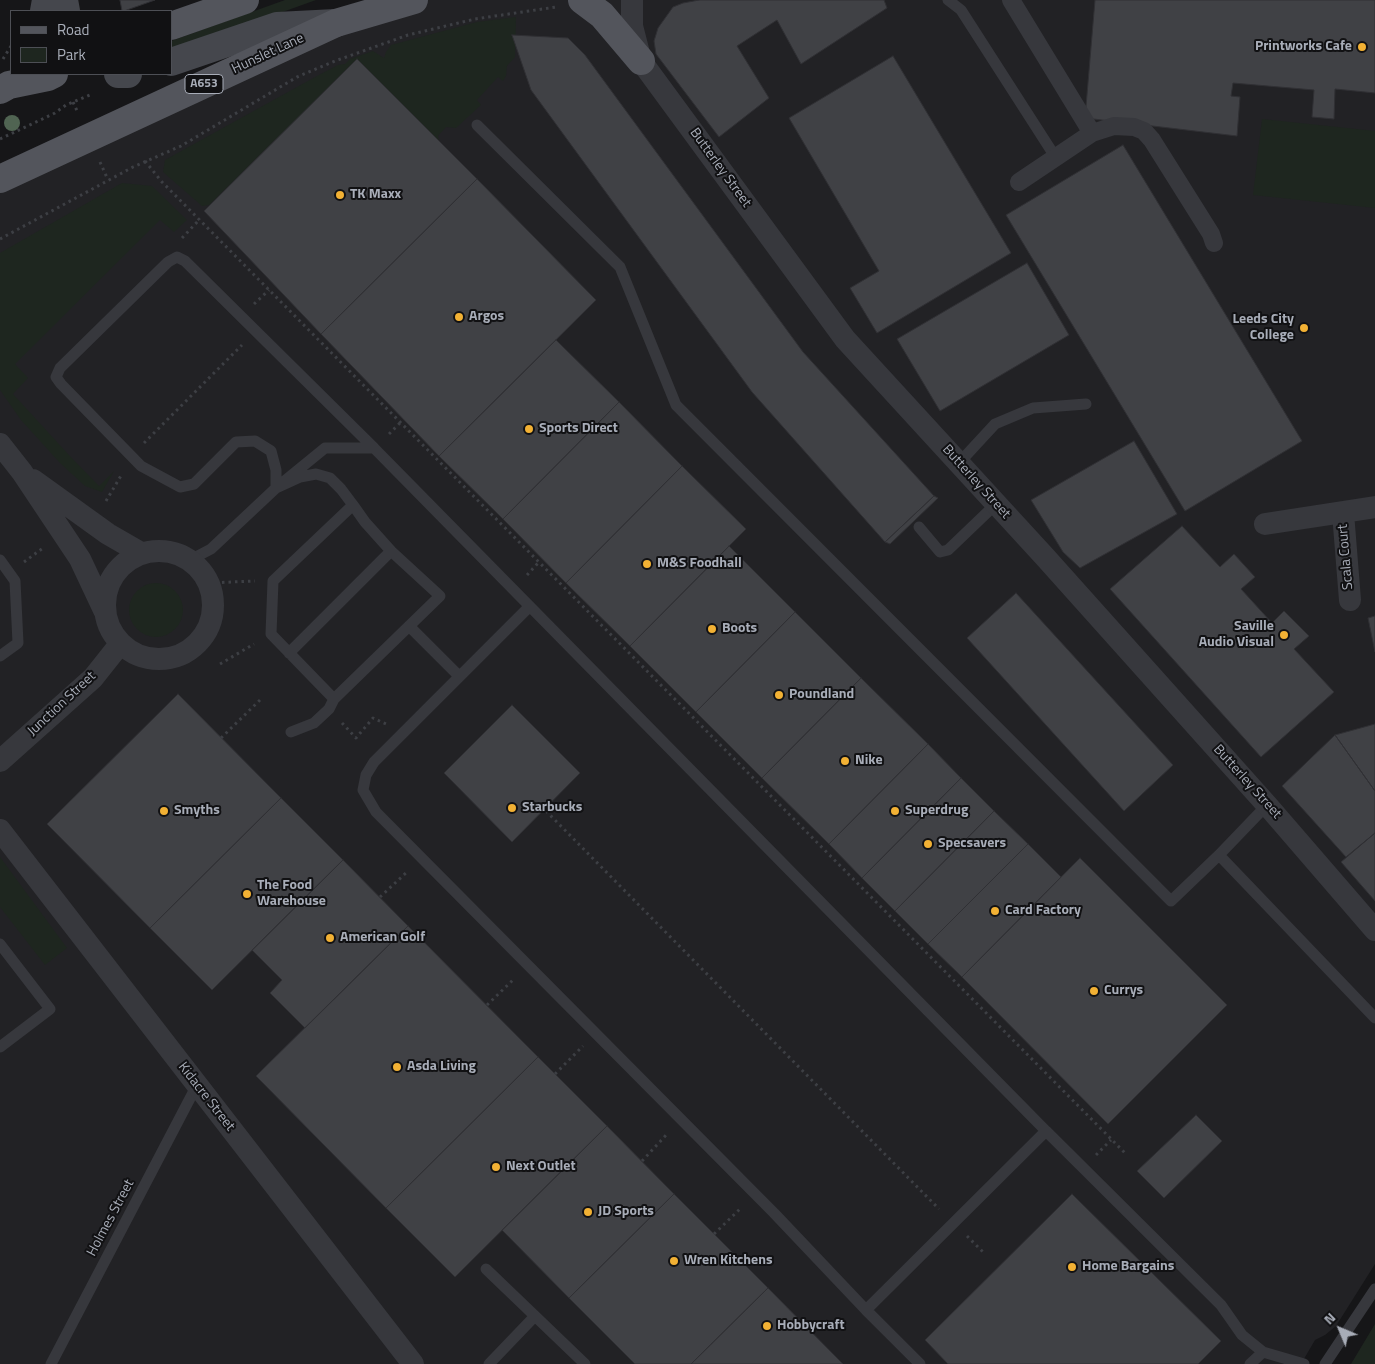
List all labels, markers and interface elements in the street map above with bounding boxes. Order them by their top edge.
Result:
legend [10,10,172,75]
text: Road [57,18,89,41]
street label: Hunslet Lane [229,30,307,78]
place label: Printworks Cafe [1255,39,1352,55]
marker: Printworks Cafe [1356,41,1368,53]
text: Park [57,43,86,66]
road number: A653 [185,74,223,94]
street label: Butterley Street [686,125,754,211]
place label: TK Maxx [350,187,401,203]
marker: TK Maxx [334,189,346,201]
place label: Argos [469,309,504,325]
marker: Argos [453,311,465,323]
place label: Leeds City College [1232,312,1294,344]
marker: Leeds City College [1298,322,1310,334]
place label: Sports Direct [539,421,618,437]
marker: Sports Direct [523,423,535,435]
street label: Butterley Street [938,441,1014,523]
street label: Scala Court [1335,523,1357,591]
place label: M&S Foodhall [657,556,742,572]
marker: M&S Foodhall [641,558,653,570]
place label: Saville Audio Visual [1199,619,1274,652]
place label: Boots [722,621,757,637]
marker: Boots [706,623,718,635]
marker: Saville Audio Visual [1278,629,1290,641]
street label: Junction Street [24,668,100,740]
place label: Poundland [789,687,854,703]
marker: Poundland [773,689,785,701]
street label: Butterley Street [1209,741,1285,823]
place label: Nike [855,753,883,769]
marker: Nike [839,755,851,767]
place label: Starbucks [522,800,582,816]
marker: Starbucks [506,802,518,814]
place label: Smyths [174,803,220,819]
place label: Superdrug [905,803,968,819]
marker: Smyths [158,805,170,817]
marker: Superdrug [889,805,901,817]
place label: Specsavers [938,836,1006,852]
marker: Specsavers [922,838,934,850]
place label: The Food Warehouse [257,878,326,910]
marker: The Food Warehouse [241,888,253,900]
place label: Card Factory [1005,903,1081,919]
marker: Card Factory [989,905,1001,917]
place label: American Golf [340,930,425,946]
marker: American Golf [324,932,336,944]
place label: Currys [1104,983,1143,999]
marker: Currys [1088,985,1100,997]
street label: Kidacre Street [174,1059,238,1135]
place label: Asda Living [407,1059,476,1075]
marker: Asda Living [391,1061,403,1073]
place label: Next Outlet [506,1159,576,1175]
marker: Next Outlet [490,1161,502,1173]
street label: Holmes Street [84,1177,138,1259]
place label: JD Sports [598,1204,654,1220]
marker: JD Sports [582,1206,594,1218]
place label: Wren Kitchens [684,1253,772,1269]
marker: Wren Kitchens [668,1255,680,1267]
place label: Home Bargains [1082,1259,1174,1275]
marker: Home Bargains [1066,1261,1078,1273]
north arrow [1315,1304,1365,1354]
text: N [1318,1307,1340,1329]
place label: Hobbycraft [777,1318,845,1334]
marker: Hobbycraft [761,1320,773,1332]

